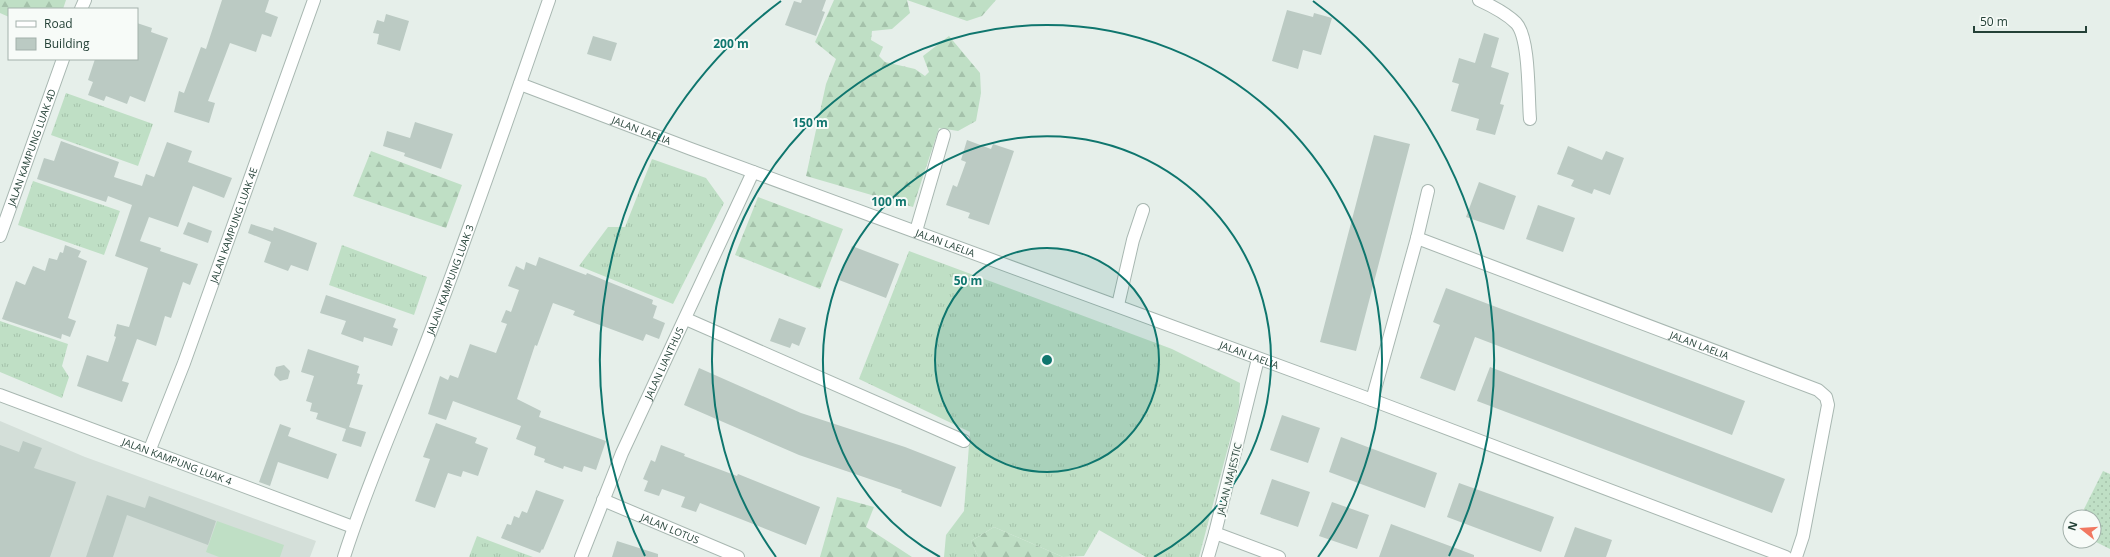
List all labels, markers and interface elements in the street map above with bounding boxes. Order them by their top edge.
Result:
legend [8,8,138,60]
scale bar [1974,8,2086,34]
text: 50 m [1980,13,2008,30]
text: Road [44,15,73,32]
text: Building [44,35,90,52]
text: 200 m [713,35,749,52]
street label: JALAN KAMPUNG LUAK 4D [4,87,59,209]
street label: JALAN LAELIA [609,112,674,148]
text: 150 m [792,114,828,131]
street label: JALAN KAMPUNG LUAK 4E [206,165,261,286]
text: 100 m [871,193,907,210]
street label: JALAN KAMPUNG LUAK 3 [423,222,477,337]
street label: JALAN LAELIA [913,225,978,260]
text: 50 m [954,272,982,289]
street label: JALAN LIANTHUS [641,325,687,402]
street label: JALAN LAELIA [1667,327,1732,363]
street label: JALAN LAELIA [1217,337,1282,372]
centre of rings [1040,353,1054,367]
street label: JALAN KAMPUNG LUAK 4 [119,434,234,488]
street label: JALAN MAJESTIC [1213,441,1245,518]
street label: JALAN LOTUS [638,509,702,547]
north arrow [2062,509,2102,549]
text: N [2063,519,2080,532]

